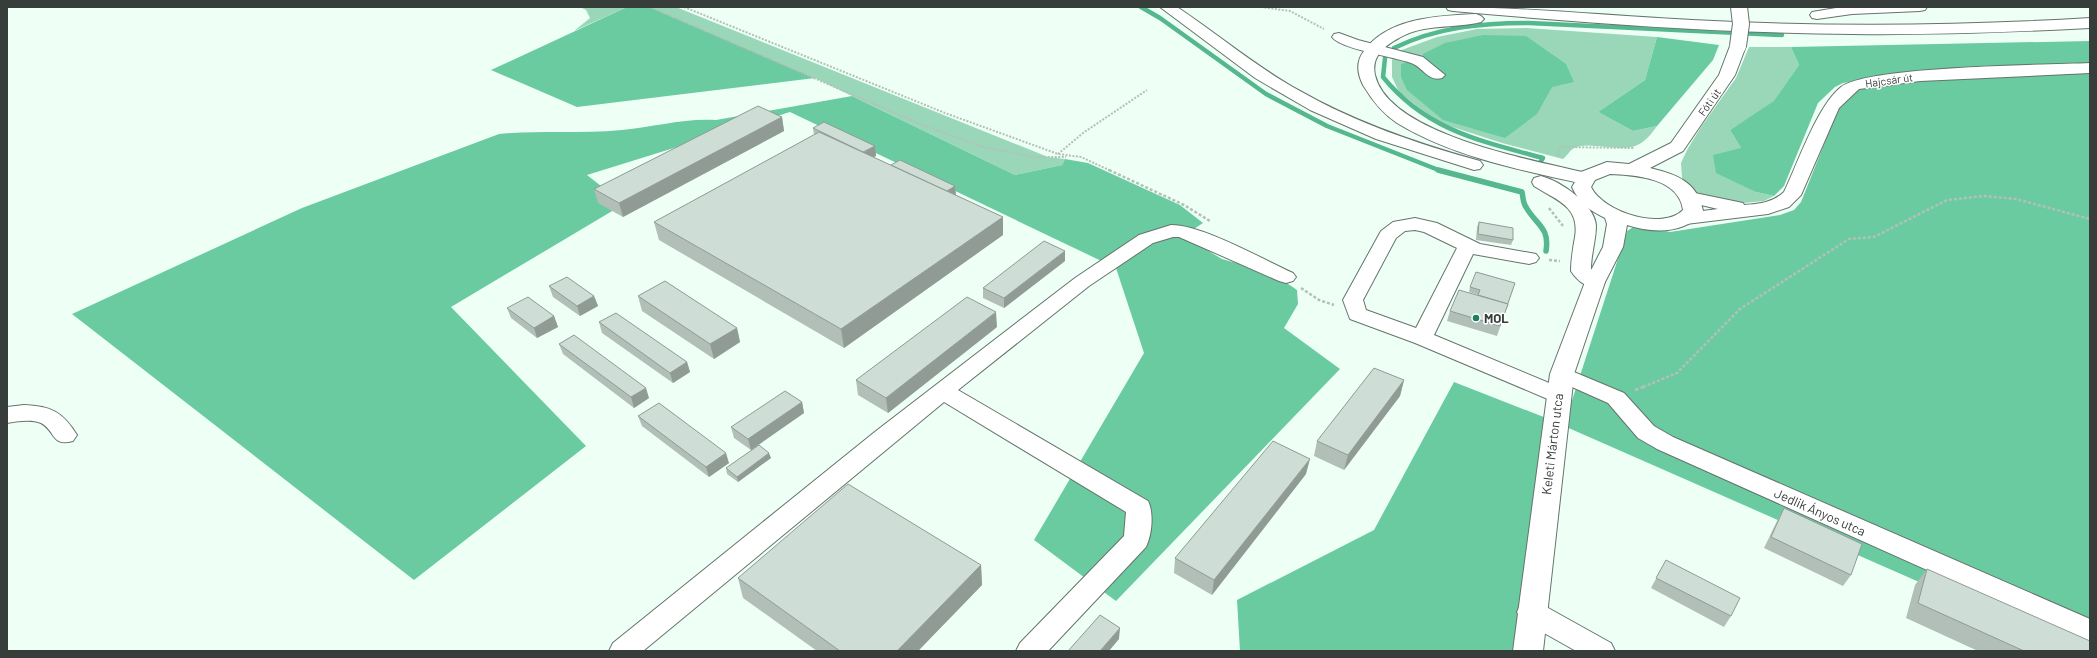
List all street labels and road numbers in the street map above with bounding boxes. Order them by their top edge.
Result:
street label: Hajcsár út [1864,70,1914,90]
street label: Fóti út [1695,86,1723,118]
street label: Keleti Márton utca [1538,392,1566,496]
street label: Jedlik Ányos utca [1772,485,1868,539]

